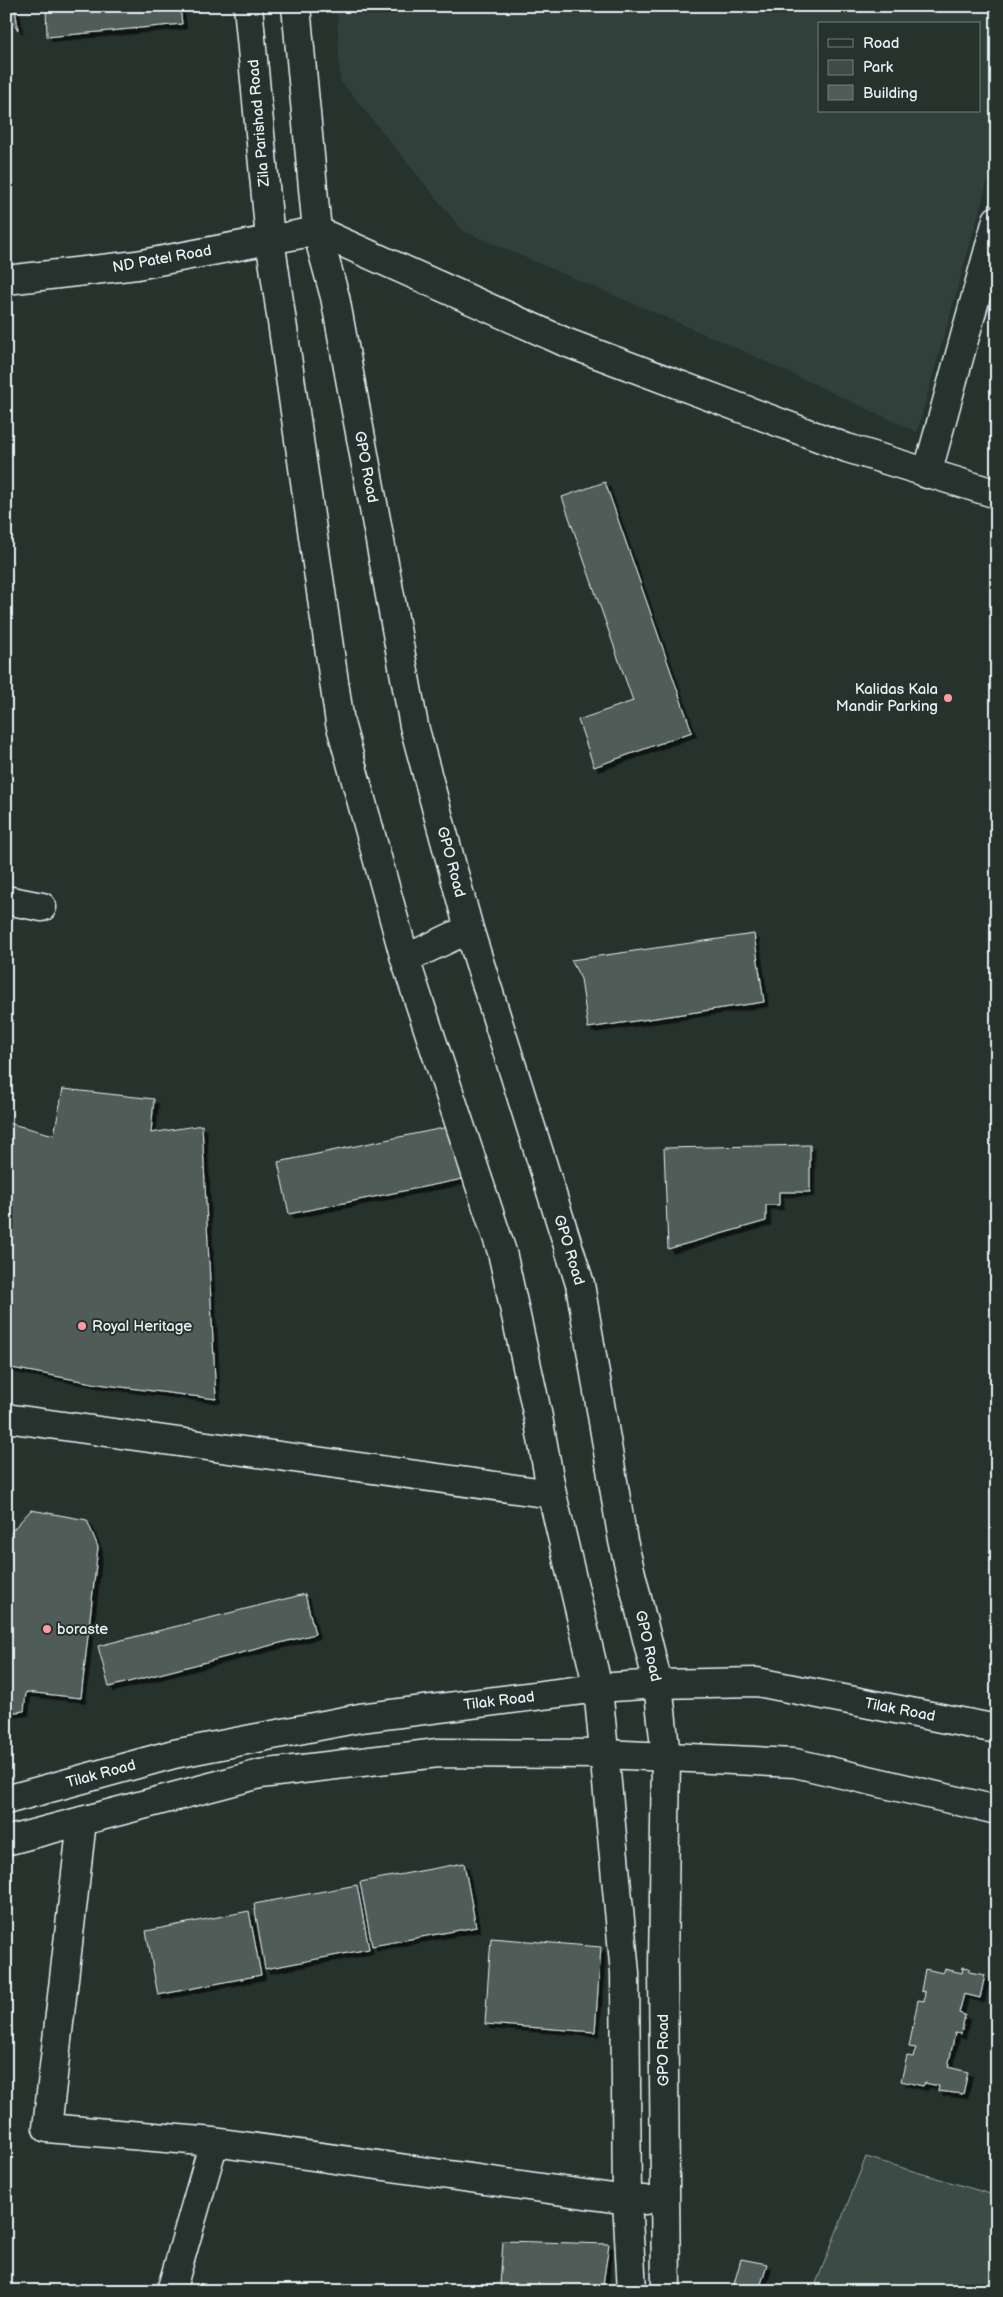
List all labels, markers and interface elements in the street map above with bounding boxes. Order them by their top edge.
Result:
legend [818,22,980,112]
text: Road [863,34,899,53]
street label: Zila Parishad Road [244,58,274,189]
text: Park [863,58,894,77]
text: Building [863,84,918,103]
street label: ND Patel Road [111,241,213,277]
street label: GPO Road [350,430,382,504]
place label: Kalidas Kala Mandir Parking [836,680,938,716]
marker: Kalidas Kala Mandir Parking [942,692,954,704]
street label: GPO Road [432,825,470,899]
street label: GPO Road [549,1213,589,1287]
place label: Royal Heritage [92,1317,192,1336]
marker: Royal Heritage [76,1320,88,1332]
street label: GPO Road [631,1609,665,1683]
place label: boraste [57,1620,108,1639]
marker: boraste [41,1623,53,1635]
street label: Tilak Road [462,1687,536,1715]
street label: Tilak Road [863,1694,937,1726]
street label: Tilak Road [64,1756,138,1792]
street label: GPO Road [654,2014,673,2086]

